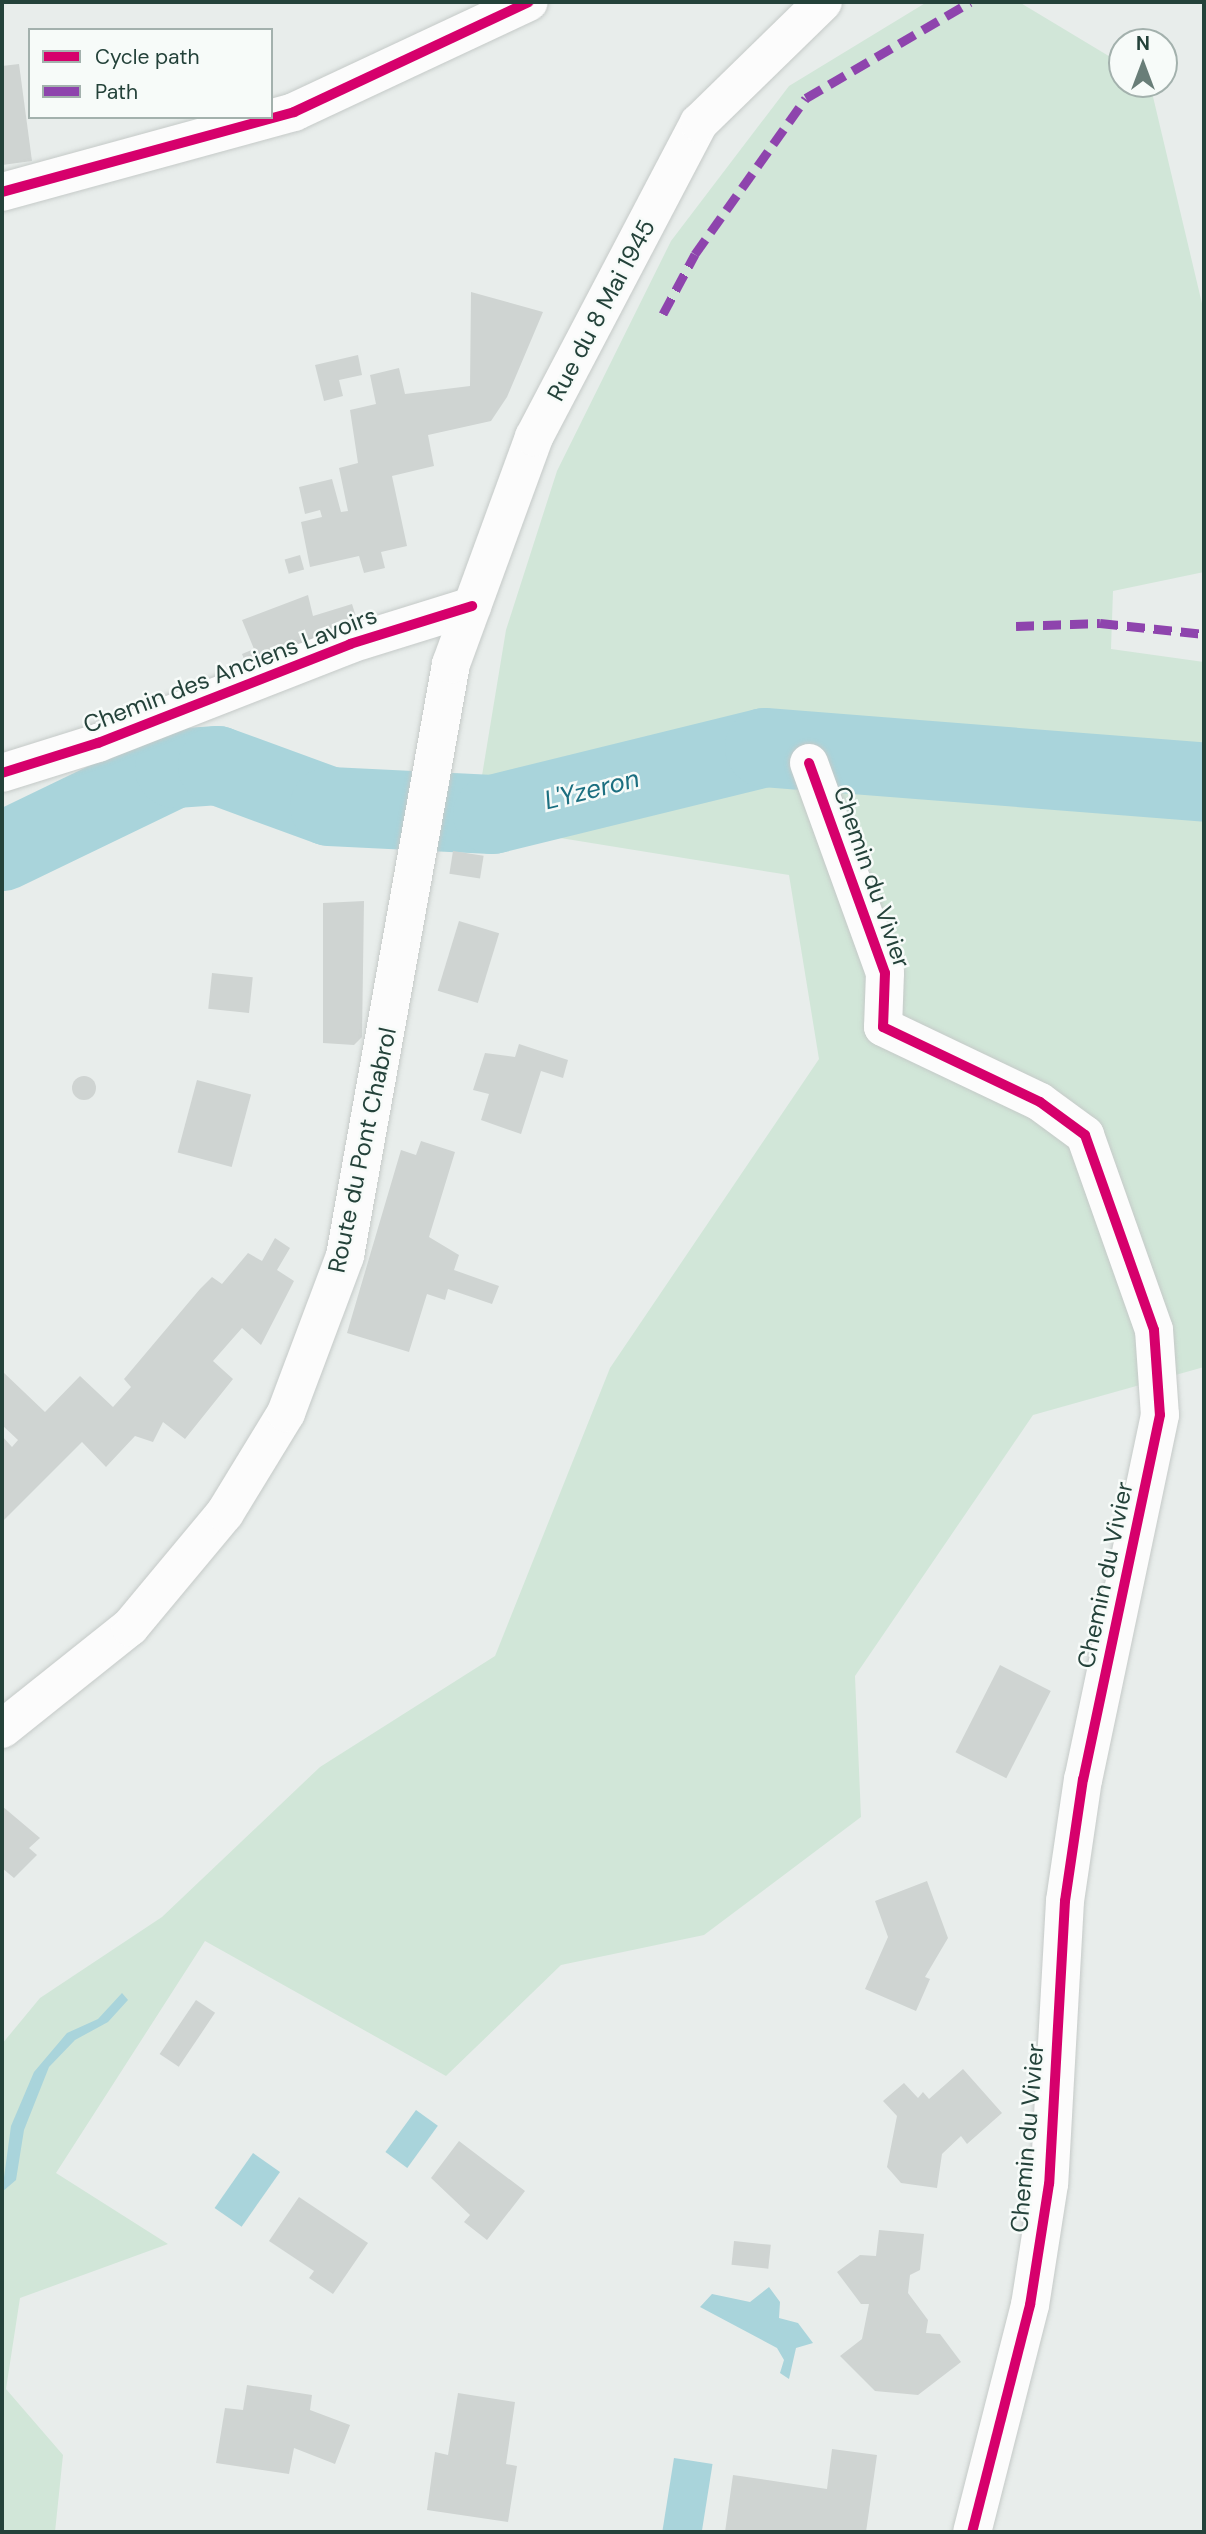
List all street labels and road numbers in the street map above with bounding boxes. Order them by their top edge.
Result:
street label: Rue du 8 Mai 1945 [541,214,661,406]
street label: Chemin des Anciens Lavoirs [79,601,381,739]
street label: Chemin du Vivier [827,783,917,971]
street label: Route du Pont Chabrol [322,1025,402,1275]
street label: Chemin du Vivier [1071,1479,1139,1671]
street label: Chemin du Vivier [1004,2042,1050,2234]

